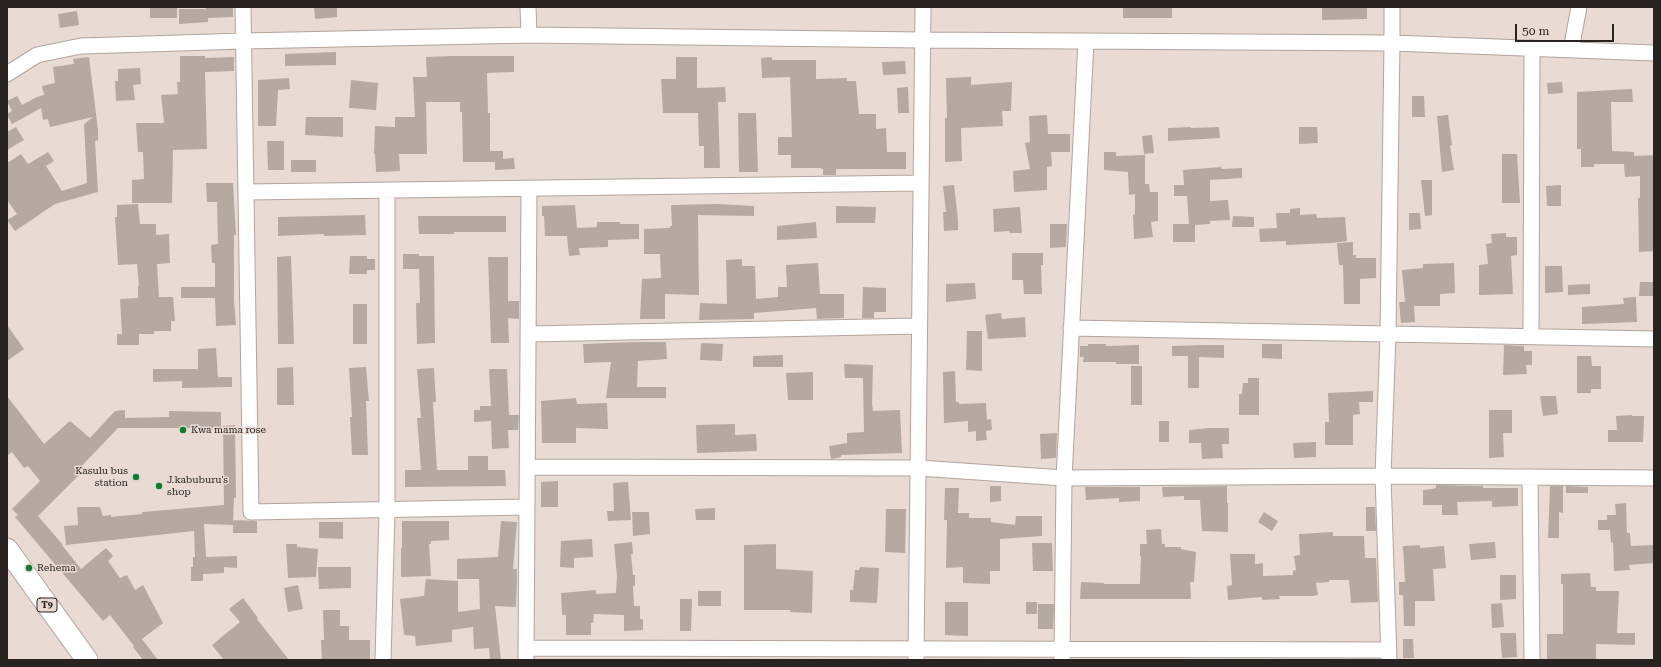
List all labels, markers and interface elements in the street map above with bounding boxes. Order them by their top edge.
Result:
scale bar [1517,16,1616,42]
text: 50 m [1522,24,1549,38]
place label: Kwa mama rose [191,424,266,436]
marker: Kwa mama rose [178,425,188,435]
place label: Kasulu bus station [75,465,128,488]
marker: Kasulu bus station [131,472,141,482]
place label: J.kabuburu's shop [167,474,228,498]
marker: J.kabuburu's shop [154,481,164,491]
place label: Rehema [37,562,76,574]
marker: Rehema [24,563,34,573]
road number: T9 [37,598,57,612]

